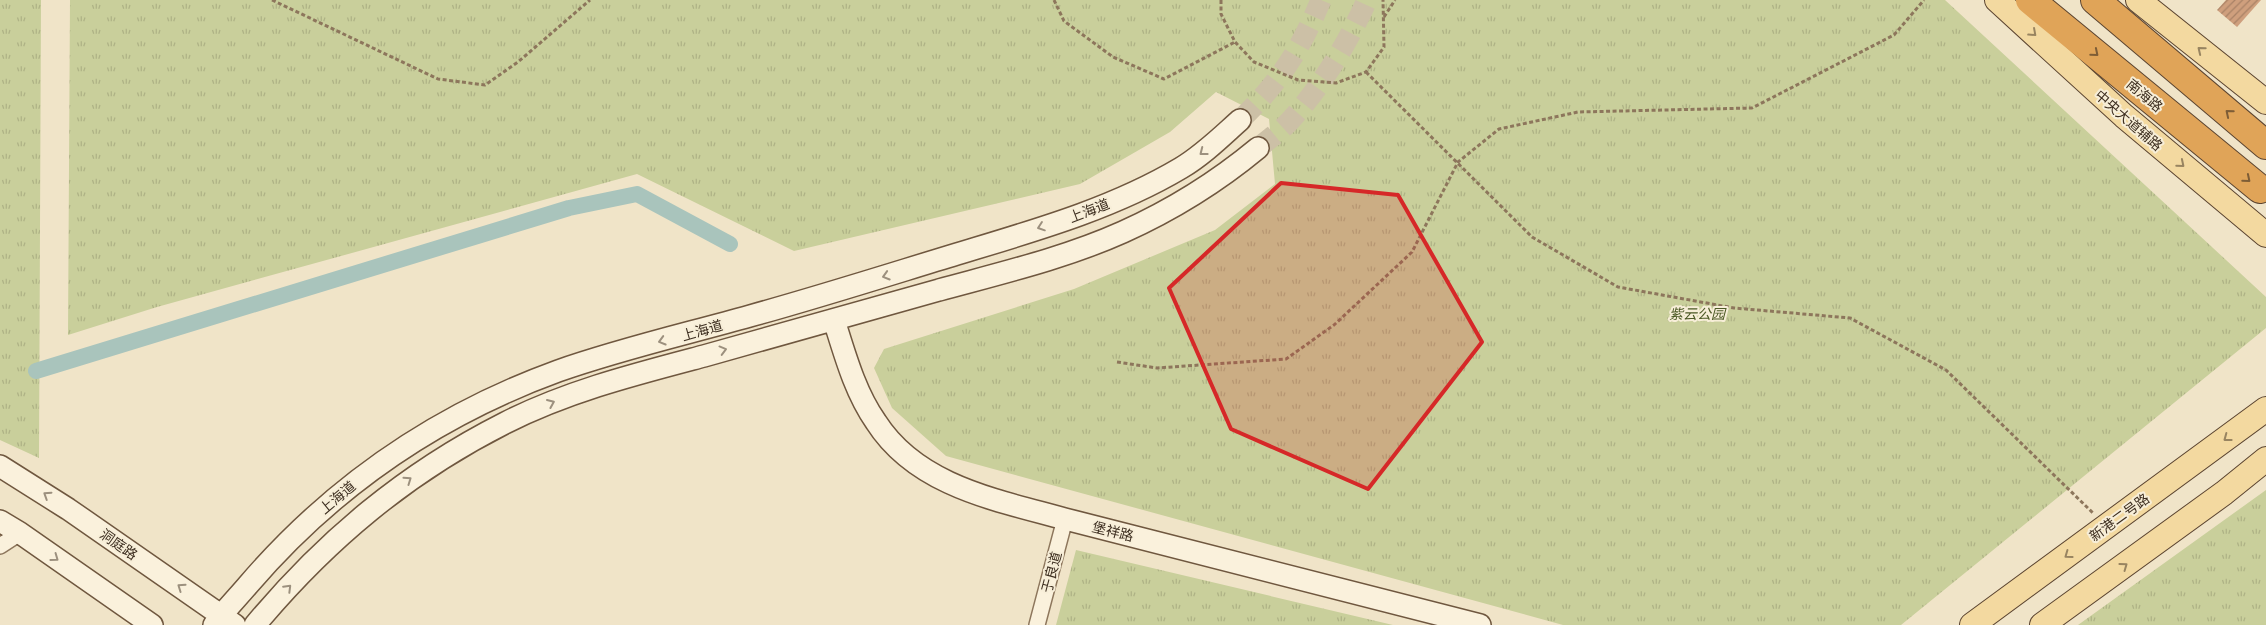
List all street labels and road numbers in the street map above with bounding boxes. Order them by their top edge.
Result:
street label: 南海路 [2123,74,2167,116]
street label: 中央大道辅路 [2091,85,2167,155]
street label: 上海道 [1066,194,1112,226]
street label: 上海道 [679,315,725,345]
street label: 上海道 [315,476,359,518]
street label: 新港二号路 [2085,489,2153,545]
street label: 堡祥路 [1090,517,1136,545]
street label: 洞庭路 [96,524,142,564]
street label: 于良道 [1036,549,1066,595]

